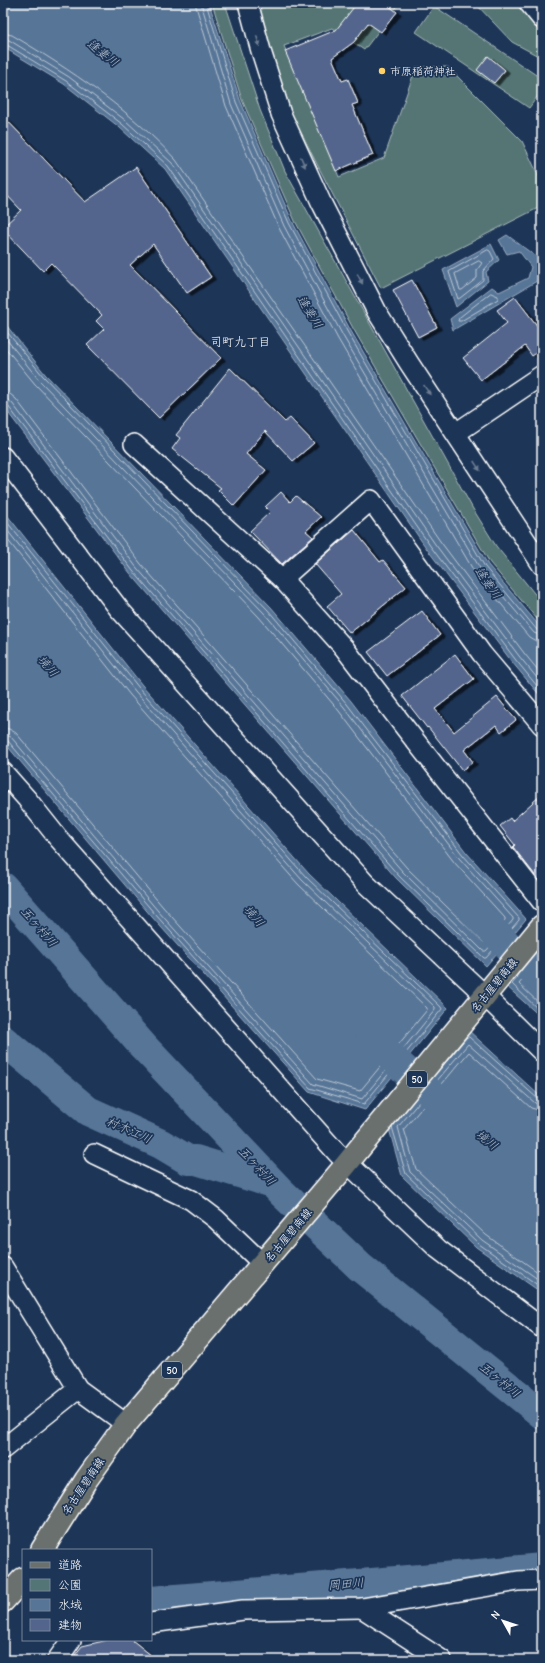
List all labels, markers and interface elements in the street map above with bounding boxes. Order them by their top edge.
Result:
one-way arrow [255,35,261,47]
water label: 逢妻川 [85,36,121,70]
place label: 市原稲荷神社 [390,65,456,78]
marker: 市原稲荷神社 [377,66,387,76]
one-way arrow [300,157,306,168]
one-way arrow [357,273,363,285]
water label: 逢妻川 [295,293,325,331]
district label: 司町九丁目 [210,335,270,349]
one-way arrow [423,385,431,395]
one-way arrow [473,460,481,471]
water label: 逢妻川 [472,564,504,602]
water label: 境川 [35,652,61,680]
water label: 境川 [241,902,267,930]
water label: 五ヶ村川 [18,904,60,950]
street label: 名古屋碧南線 [469,956,520,1015]
road number: 50 [407,1071,427,1087]
water label: 村木江川 [104,1114,154,1146]
water label: 境川 [473,1127,501,1153]
water label: 五ヶ村川 [236,1144,278,1188]
street label: 名古屋碧南線 [262,1206,315,1265]
water label: 五ヶ村川 [477,1359,523,1401]
road number: 50 [162,1362,182,1378]
street label: 名古屋碧南線 [60,1455,107,1517]
legend [22,1549,152,1641]
text: 道路 [58,1558,82,1572]
water label: 岡田川 [327,1575,365,1593]
text: 公園 [58,1578,82,1592]
text: 水域 [58,1598,82,1612]
north arrow [483,1601,523,1641]
text: N [488,1608,503,1622]
text: 建物 [58,1618,82,1632]

